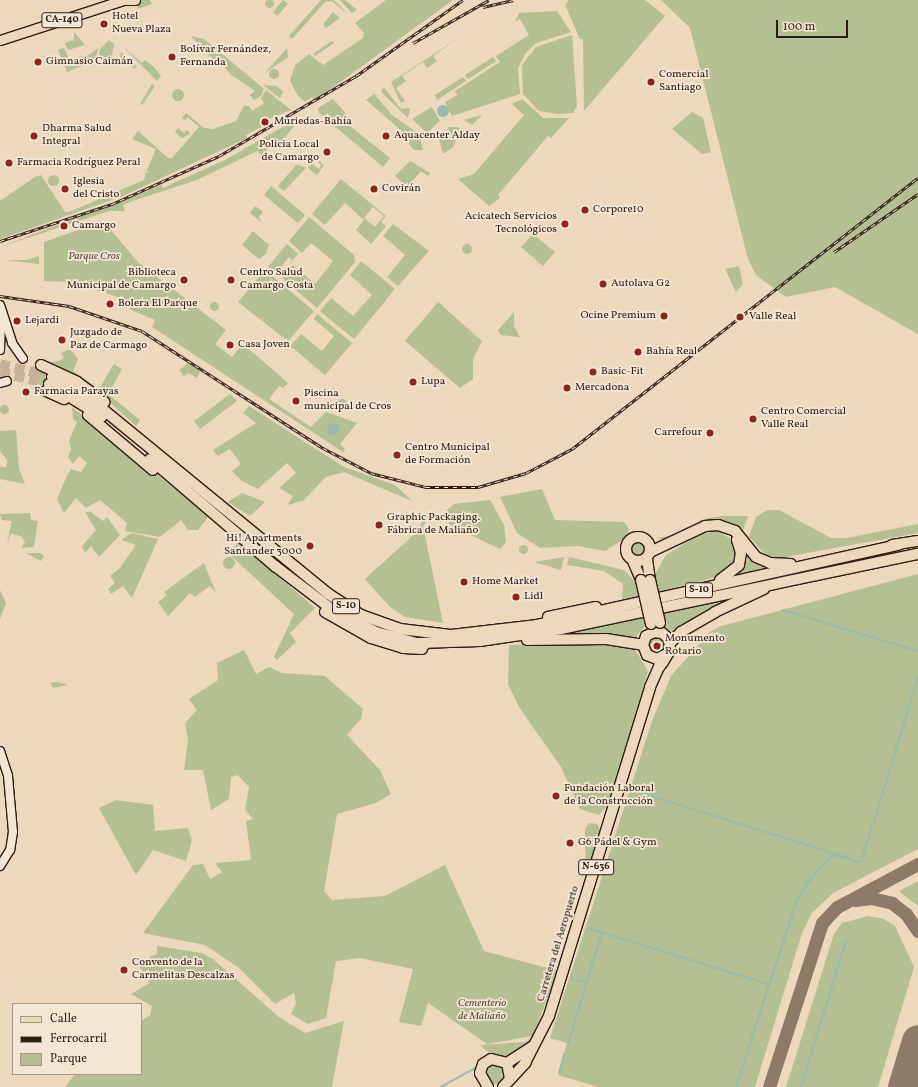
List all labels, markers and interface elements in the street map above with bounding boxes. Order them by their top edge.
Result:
place label: Hotel Nueva Plaza [112,11,171,37]
road number: CA-140 [41,12,83,28]
scale bar [778,12,850,38]
marker: Hotel Nueva Plaza [99,19,109,29]
text: 100 m [783,19,815,35]
place label: Bolívar Fernández, Fernanda [180,44,271,70]
marker: Bolívar Fernández, Fernanda [167,52,177,62]
place label: Gimnasio Caimán [46,55,133,69]
marker: Gimnasio Caimán [33,57,43,67]
place label: Comercial Santiago [659,69,709,95]
marker: Comercial Santiago [646,77,656,87]
place label: Muriedas-Bahía [274,115,352,129]
marker: Muriedas-Bahía [259,116,271,128]
place label: Dharma Salud Integral [42,123,111,149]
place label: Aquacenter Alday [394,129,480,143]
marker: Dharma Salud Integral [29,131,39,141]
marker: Aquacenter Alday [381,131,391,141]
place label: Policia Local de Camargo [259,139,319,165]
marker: Policia Local de Camargo [322,147,332,157]
place label: Farmacia Rodríguez Peral [17,156,141,170]
marker: Farmacia Rodríguez Peral [4,158,14,168]
place label: Iglesia del Cristo [73,176,119,202]
place label: Covirán [382,182,421,196]
marker: Iglesia del Cristo [60,184,70,194]
marker: Covirán [369,184,379,194]
place label: Corpore10 [593,203,644,217]
marker: Corpore10 [580,205,590,215]
place label: Acicatech Servicios Tecnológicos [465,211,557,237]
place label: Camargo [72,219,116,233]
marker: Acicatech Servicios Tecnológicos [560,219,570,229]
marker: Camargo [59,221,69,231]
park label: Parque Cros [68,250,120,264]
place label: Biblioteca Municipal de Camargo [67,267,176,293]
place label: Centro Salud Camargo Costa [240,267,313,293]
marker: Centro Salud Camargo Costa [225,274,237,286]
marker: Biblioteca Municipal de Camargo [179,275,189,285]
place label: Autolava G2 [611,277,670,291]
marker: Autolava G2 [598,279,608,289]
place label: Bolera El Parque [118,297,197,311]
marker: Bolera El Parque [105,299,115,309]
place label: Ocine Premium [581,309,656,323]
place label: Valle Real [749,310,796,324]
marker: Ocine Premium [659,311,669,321]
marker: Valle Real [734,311,746,323]
place label: Lejardi [25,314,59,328]
marker: Lejardi [12,316,22,326]
place label: Juzgado de Paz de Carmago [70,327,147,353]
marker: Juzgado de Paz de Carmago [57,335,67,345]
place label: Casa Joven [238,338,290,352]
marker: Casa Joven [225,340,235,350]
place label: Bahía Real [646,345,697,359]
marker: Bahía Real [633,347,643,357]
place label: Basic-Fit [601,365,644,379]
marker: Basic-Fit [588,367,598,377]
place label: Lupa [421,375,445,389]
marker: Lupa [408,377,418,387]
place label: Mercadona [575,381,629,395]
marker: Mercadona [562,383,572,393]
place label: Farmacia Parayas [34,385,119,399]
marker: Farmacia Parayas [21,387,31,397]
place label: Piscina municipal de Cros [304,388,391,414]
marker: Piscina municipal de Cros [291,396,301,406]
place label: Centro Comercial Valle Real [761,406,846,432]
marker: Centro Comercial Valle Real [748,414,758,424]
place label: Carrefour [654,426,702,440]
marker: Carrefour [705,428,715,438]
place label: Centro Municipal de Formación [405,442,490,468]
marker: Centro Municipal de Formación [392,450,402,460]
place label: Graphic Packaging. Fábrica de Maliaño [387,512,480,538]
marker: Graphic Packaging. Fábrica de Maliaño [374,520,384,530]
place label: Hi! Apartments Santander 3000 [224,533,302,559]
marker: Hi! Apartments Santander 3000 [305,541,315,551]
place label: Home Market [472,575,539,589]
marker: Home Market [459,577,469,587]
road number: S-10 [685,582,713,598]
place label: Lidl [524,590,543,604]
marker: Lidl [511,592,521,602]
road number: S-10 [332,598,360,614]
place label: Monumento Rotario [665,633,725,659]
marker: Monumento Rotario [652,641,662,651]
place label: Fundación Laboral de la Construcción [564,783,654,809]
marker: Fundación Laboral de la Construcción [551,791,561,801]
place label: G6 Pádel & Gym [578,836,657,850]
marker: G6 Pádel & Gym [565,838,575,848]
road number: N-636 [578,859,614,875]
street label: Carretera del Aeropuerto [535,885,583,1003]
place label: Convento de la Carmelitas Descalzas [132,957,234,983]
marker: Convento de la Carmelitas Descalzas [119,965,129,975]
park label: Cementerio de Maliaño [458,998,506,1024]
legend [12,1003,142,1075]
text: Calle [50,1011,77,1027]
text: Ferrocarril [50,1031,107,1047]
text: Parque [50,1051,87,1067]

